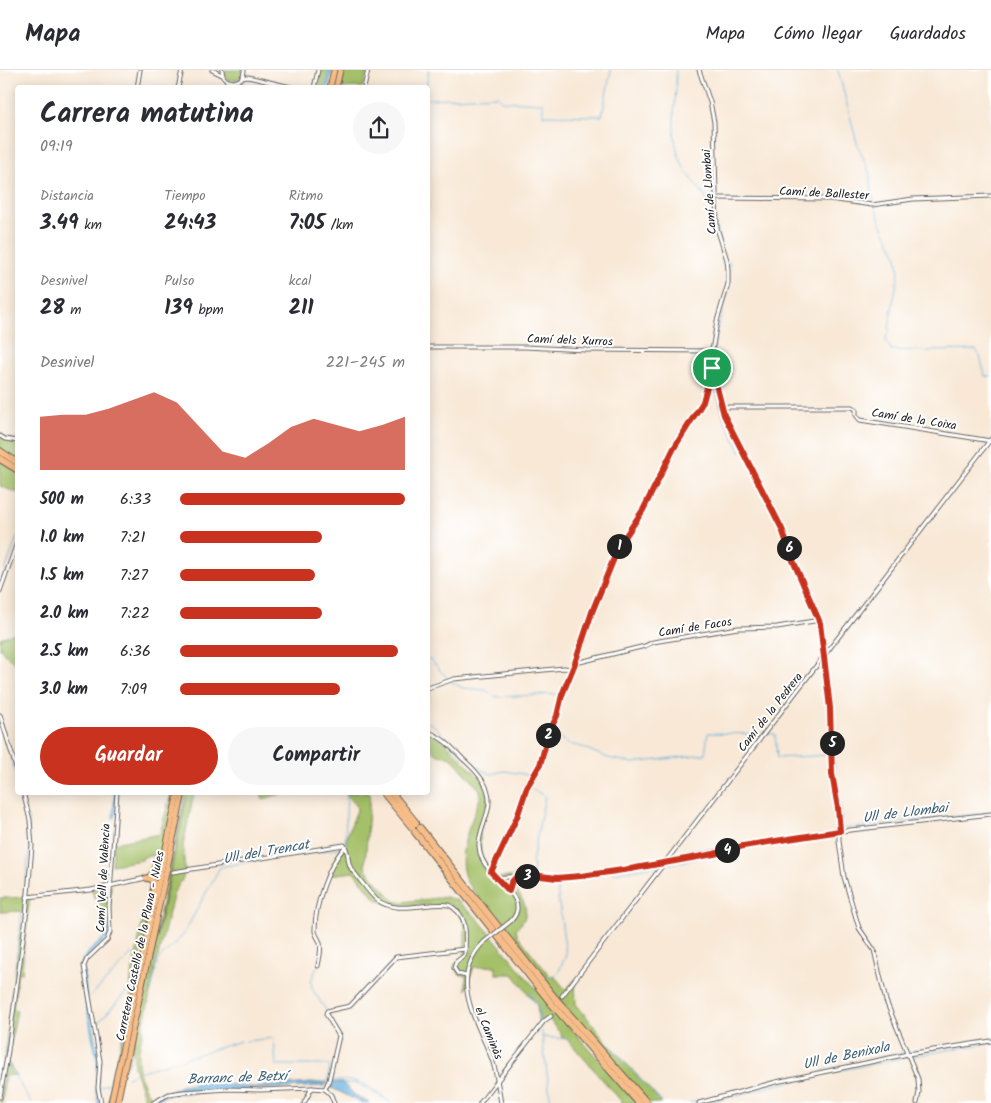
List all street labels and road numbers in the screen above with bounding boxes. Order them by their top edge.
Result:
street label: Camí de Llombai [697,148,722,235]
street label: Camí de Ballester [779,182,870,205]
street label: Camí dels Xurros [527,330,613,351]
street label: Camí de la Coixa [870,403,958,436]
street label: Camí de Facos [657,612,733,643]
street label: Camí de la Pedrera [733,668,808,756]
street label: Camí Vell de València [91,823,116,933]
street label: Carretera Castelló de la Plana - Nules [111,849,170,1043]
street label: el Caminàs [469,1004,508,1063]

